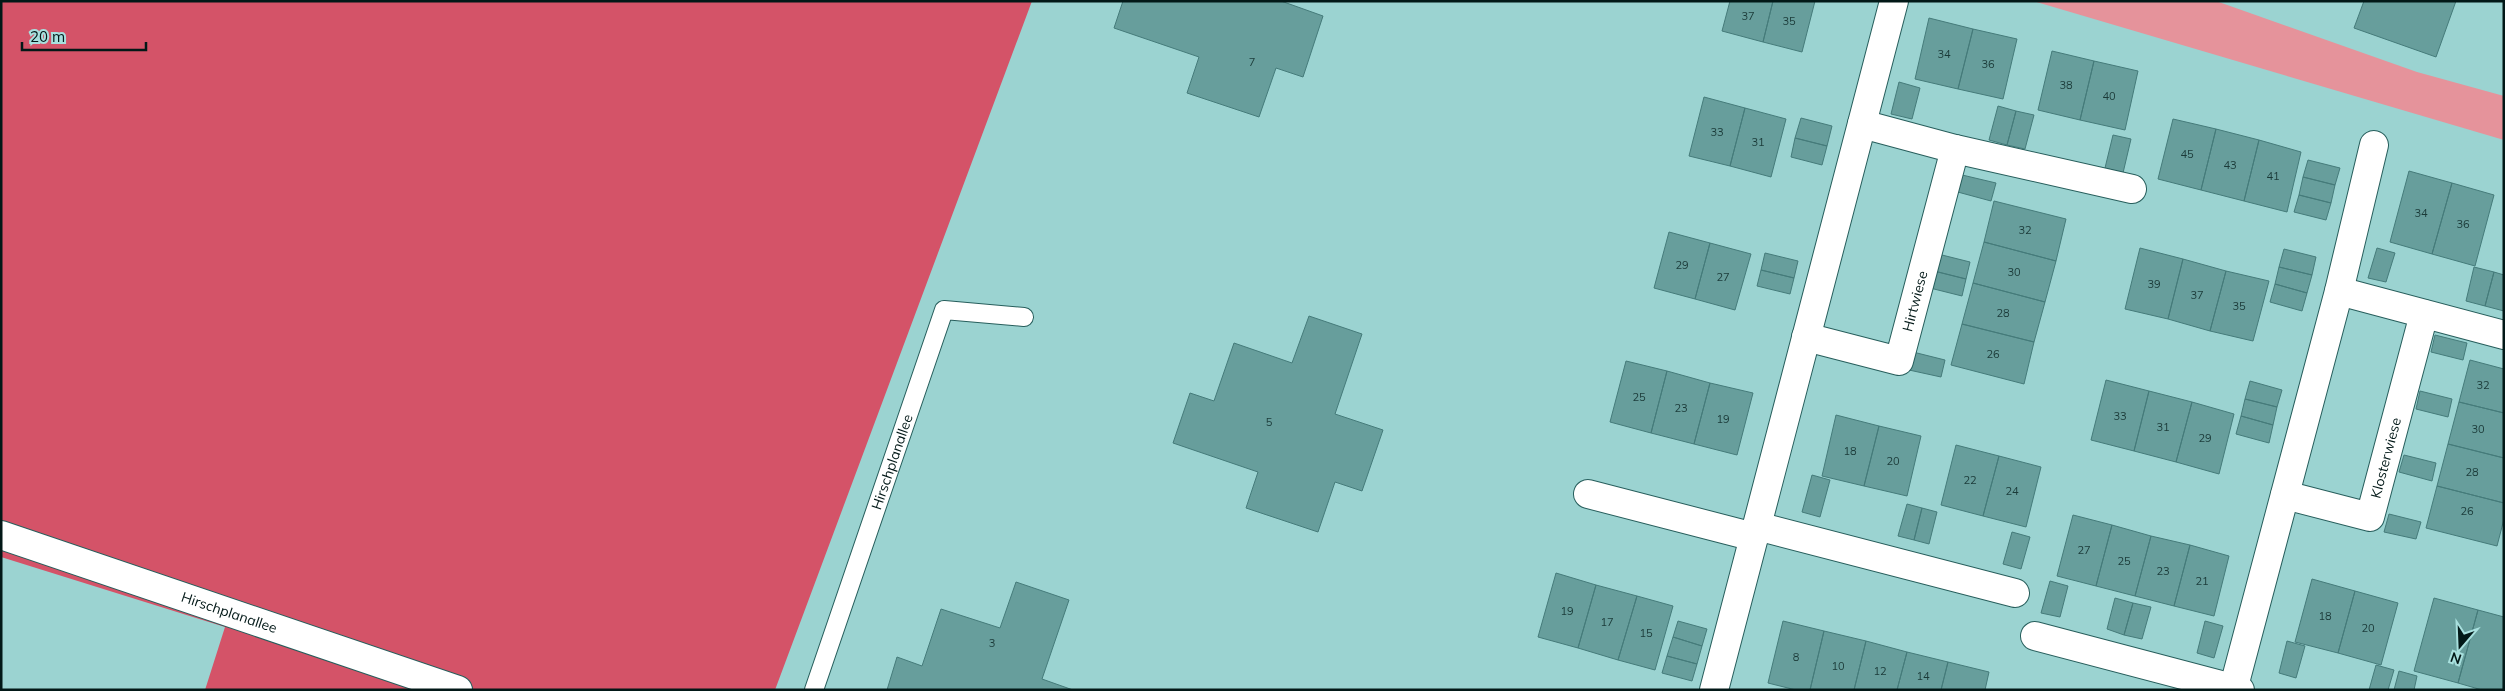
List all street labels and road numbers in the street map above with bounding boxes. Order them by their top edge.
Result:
street label: Hirtwiese [1898,269,1931,333]
street label: Hirschplanallee [867,412,917,512]
street label: Klosterwiese [2366,416,2405,500]
street label: Hirschplanallee [179,588,279,637]

